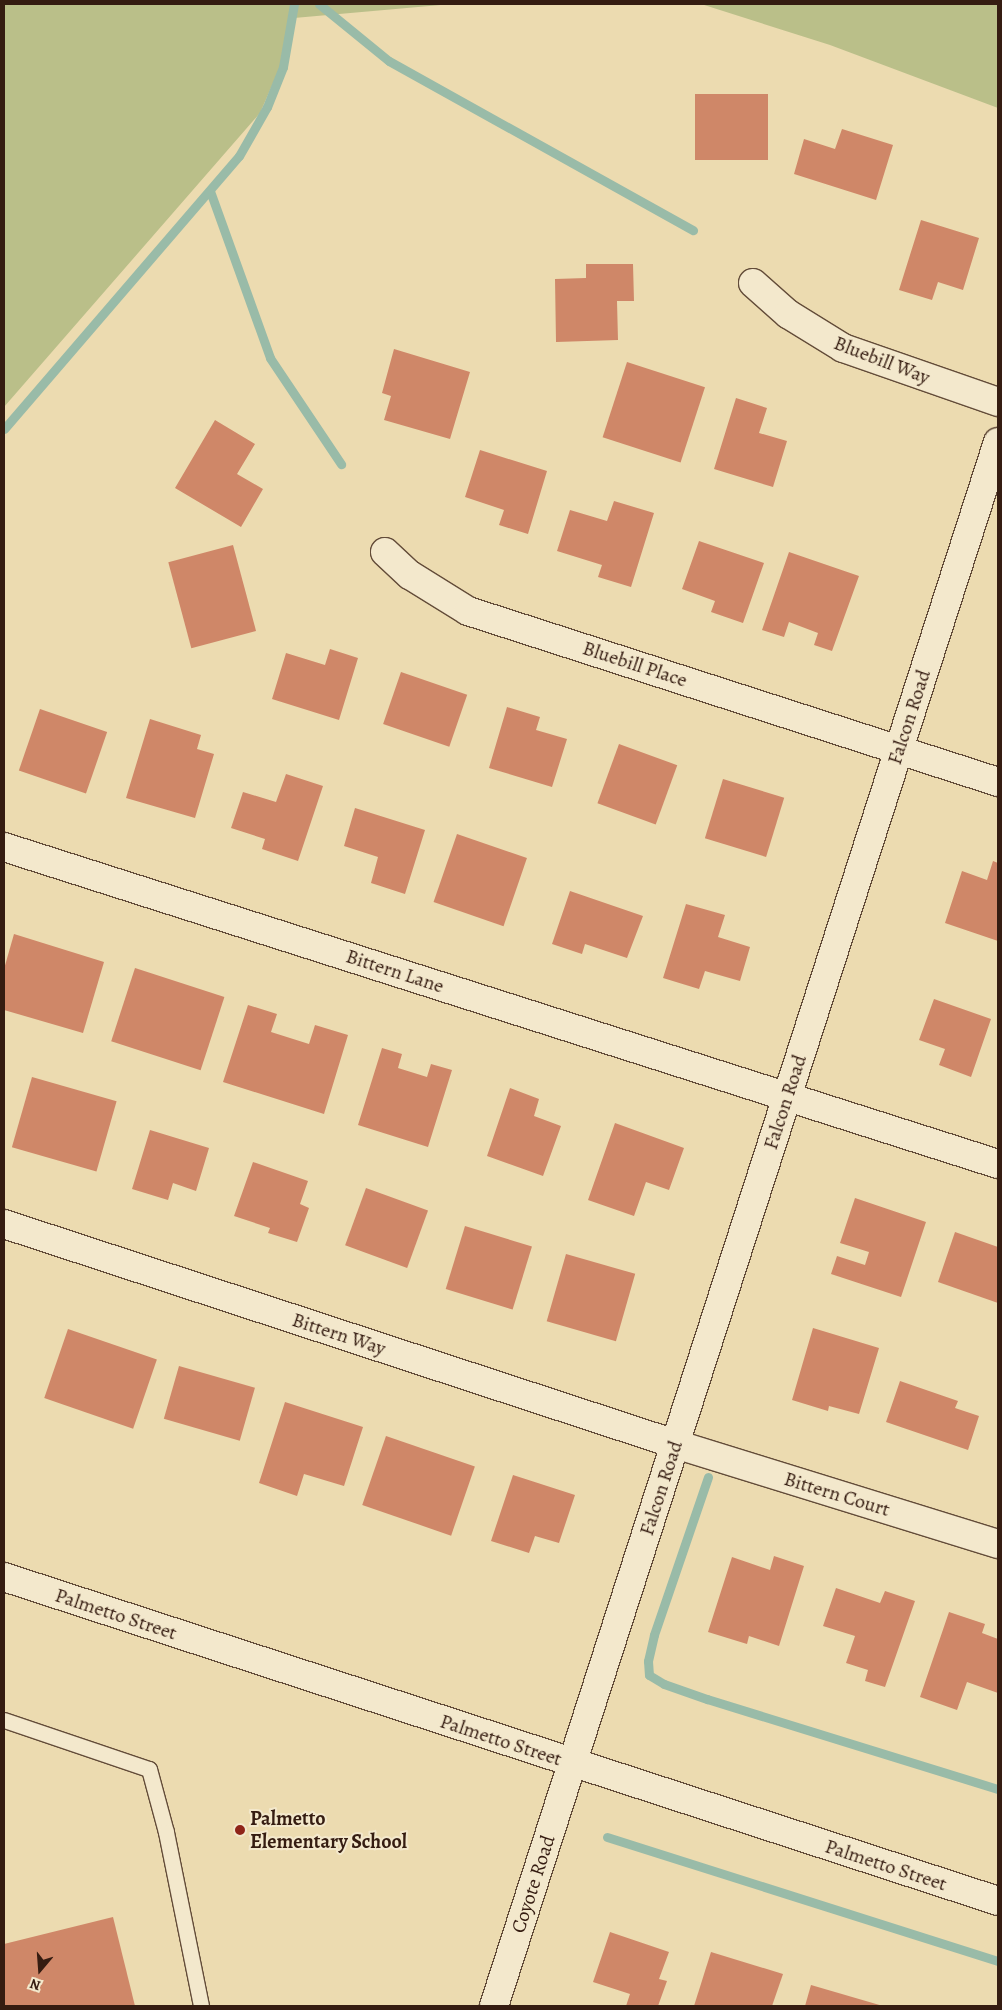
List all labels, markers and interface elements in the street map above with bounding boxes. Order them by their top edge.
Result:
street label: Bluebill Way [831,331,933,389]
street label: Bluebill Place [580,636,690,692]
street label: Falcon Road [882,667,936,767]
street label: Bittern Lane [343,944,447,998]
street label: Falcon Road [758,1052,812,1152]
street label: Bittern Way [289,1308,389,1360]
street label: Falcon Road [634,1438,688,1538]
street label: Bittern Court [781,1467,893,1521]
street label: Palmetto Street [52,1583,180,1645]
street label: Palmetto Street [437,1709,565,1771]
place label: Palmetto Elementary School [250,1806,407,1853]
marker: Palmetto Elementary School [234,1824,246,1836]
street label: Coyote Road [506,1832,560,1936]
street label: Palmetto Street [822,1834,950,1896]
north arrow [15,1945,65,1995]
text: N [27,1974,43,1995]

